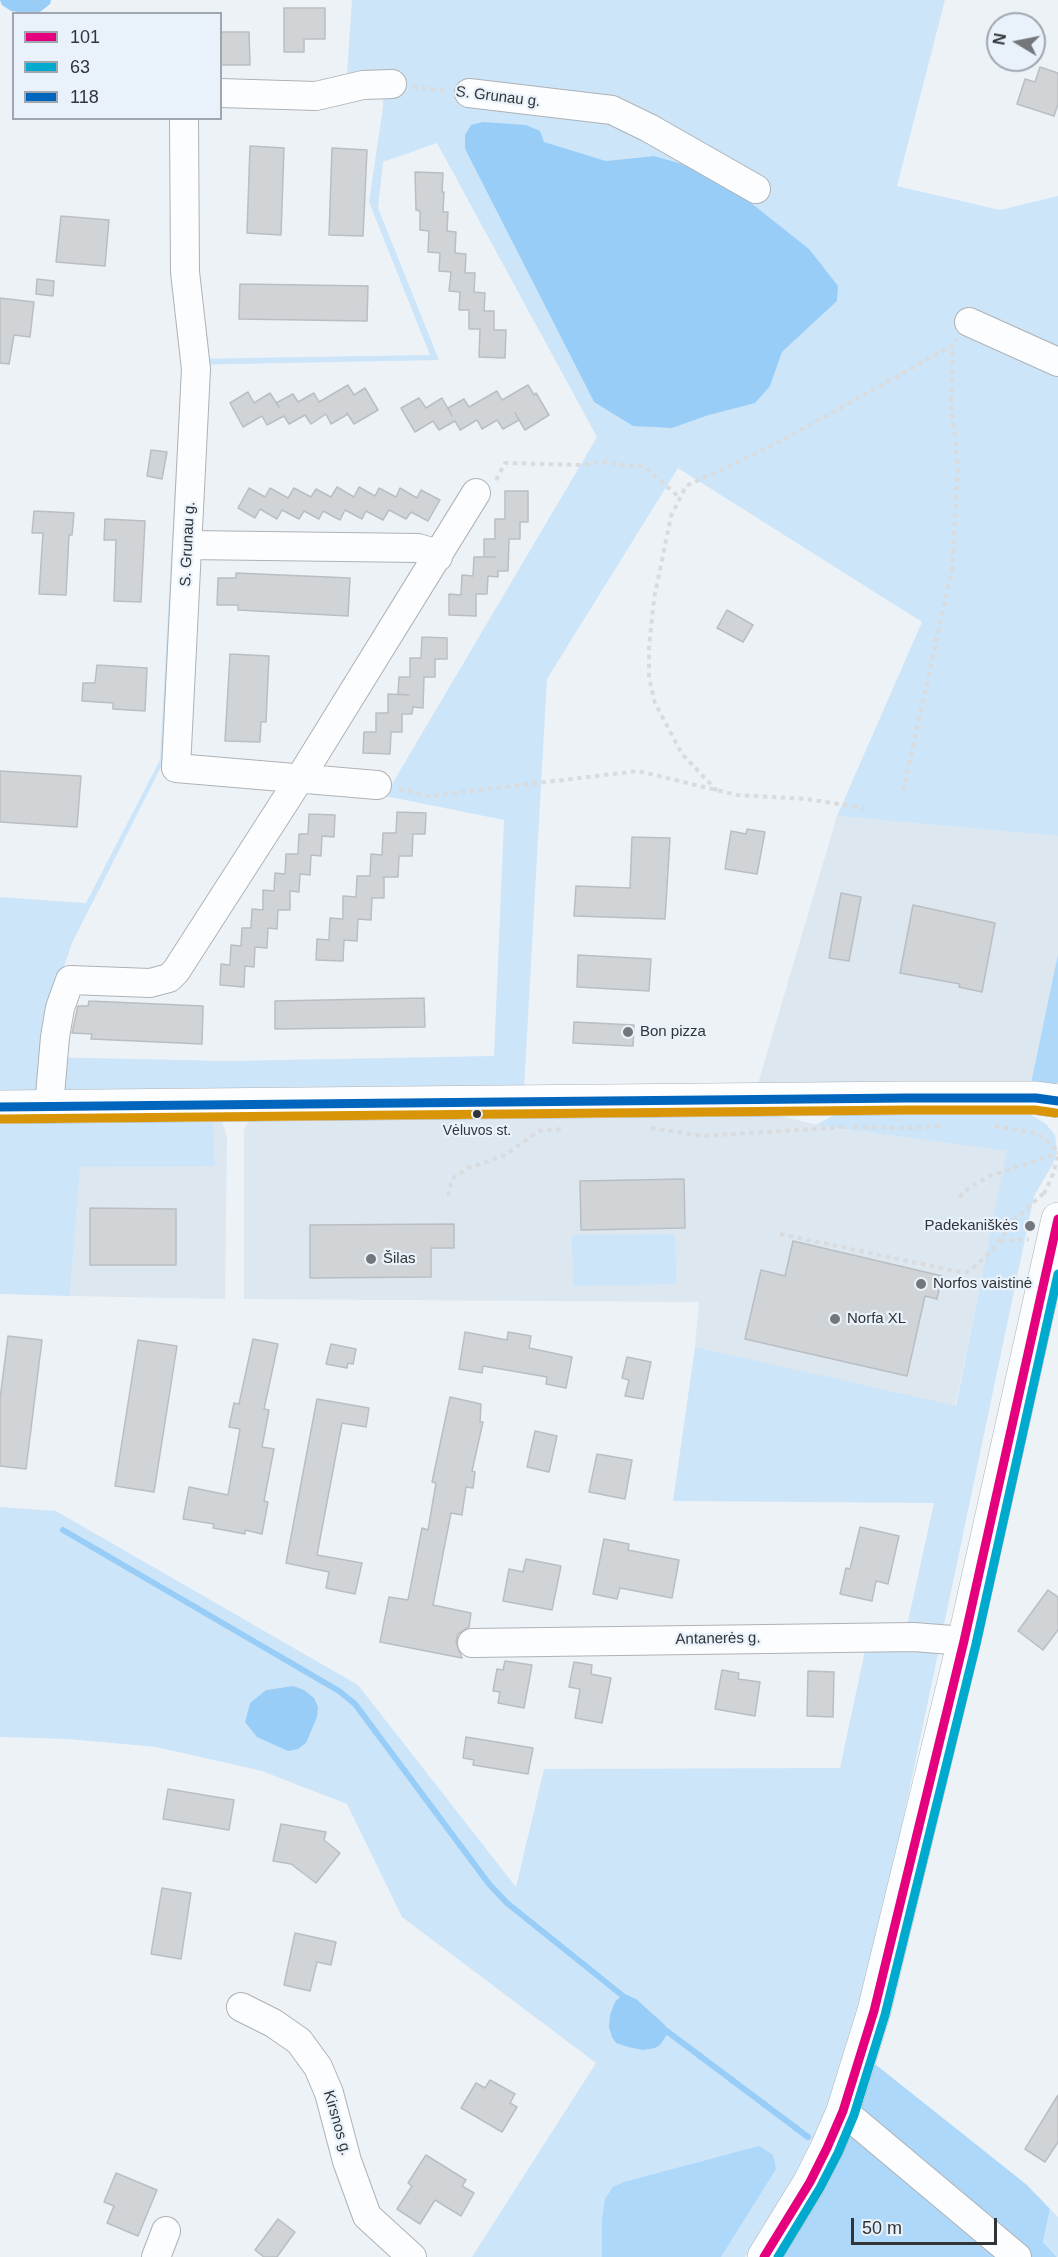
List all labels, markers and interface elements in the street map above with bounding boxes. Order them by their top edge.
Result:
legend [12,12,222,120]
north arrow [986,12,1046,72]
text: 101 [70,27,100,47]
text: N [990,32,1009,46]
text: 63 [70,57,90,77]
street label: S. Grunau g. [455,83,541,111]
text: 118 [70,87,99,107]
street label: S. Grunau g. [177,501,199,587]
place label: Bon pizza [640,1023,706,1041]
marker: Bon pizza [621,1025,635,1039]
marker: Vėluvos st. [471,1108,483,1120]
place label: Vėluvos st. [443,1123,511,1139]
place label: Padekaniškės [925,1217,1018,1235]
marker: Padekaniškės [1023,1219,1037,1233]
place label: Šilas [383,1250,416,1268]
marker: Šilas [364,1252,378,1266]
place label: Norfos vaistinė [933,1275,1032,1293]
marker: Norfos vaistinė [914,1277,928,1291]
place label: Norfa XL [847,1310,906,1328]
marker: Norfa XL [828,1312,842,1326]
street label: Antanerės g. [675,1629,761,1649]
street label: Kirsnos g. [319,2088,355,2158]
scale bar [854,2206,1000,2244]
text: 50 m [862,2218,902,2238]

